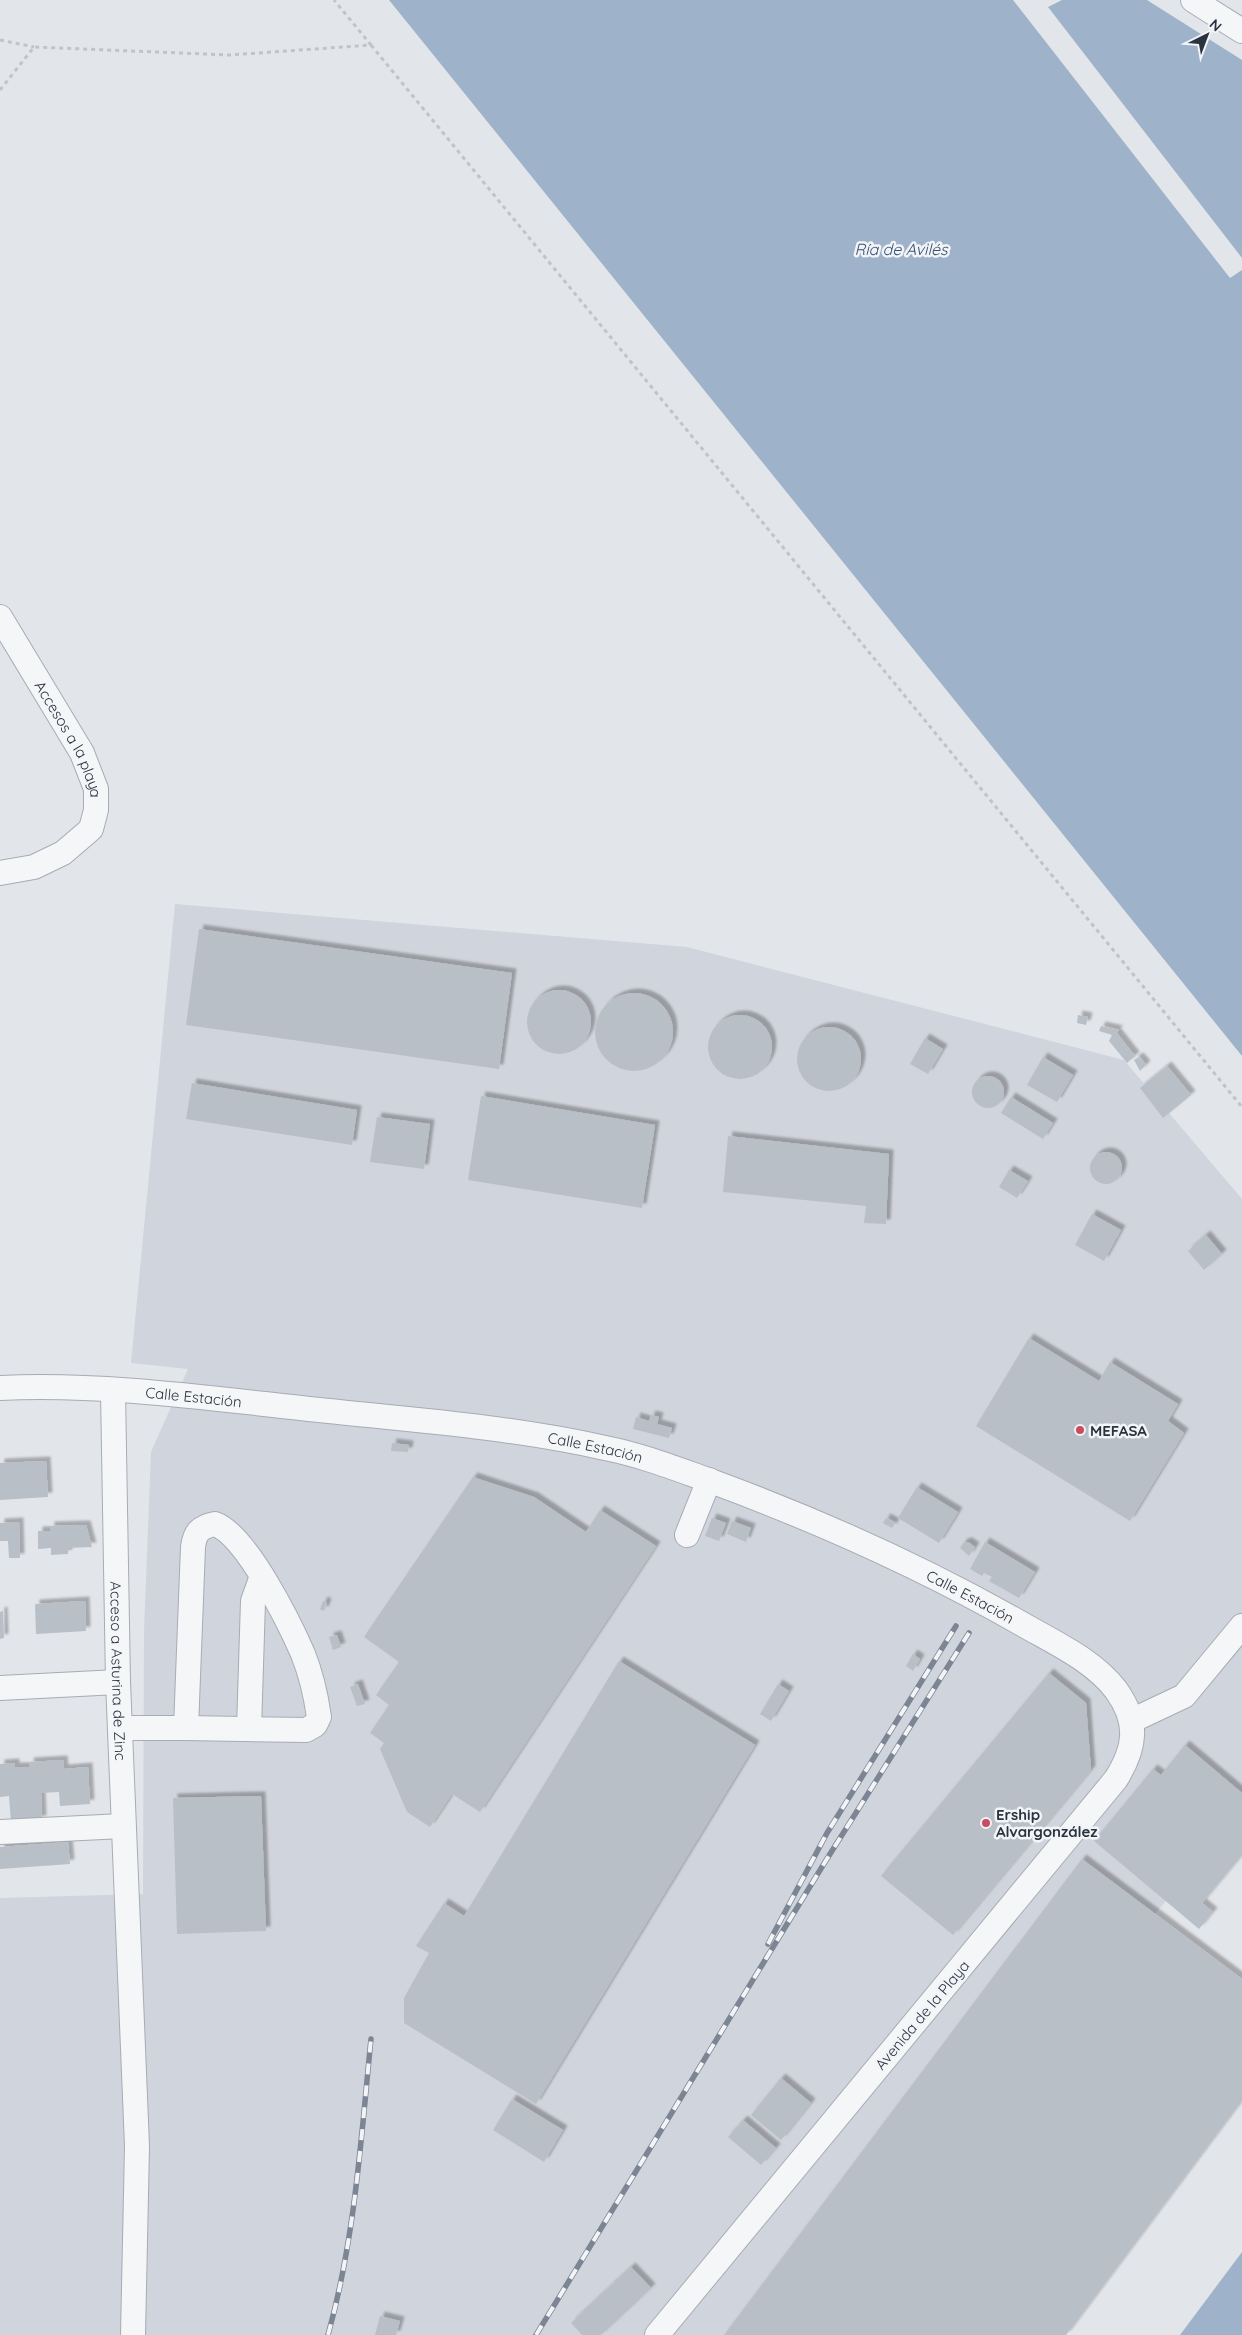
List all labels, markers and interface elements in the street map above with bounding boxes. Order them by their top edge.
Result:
north arrow [1182,10,1232,60]
text: N [1206,15,1226,35]
water label: Ría de Avilés [854,239,949,259]
street label: Accesos a la playa [31,677,106,798]
street label: Calle Estación [145,1382,243,1411]
place label: MEFASA [1090,1421,1147,1440]
marker: MEFASA [1074,1424,1086,1436]
street label: Calle Estación [546,1428,645,1467]
street label: Calle Estación [923,1565,1018,1627]
street label: Acceso a Asturina de Zinc [107,1581,131,1761]
place label: Ership Alvargonzález [996,1805,1098,1841]
marker: Ership Alvargonzález [980,1817,992,1829]
street label: Avenida de la Playa [871,1956,973,2074]

